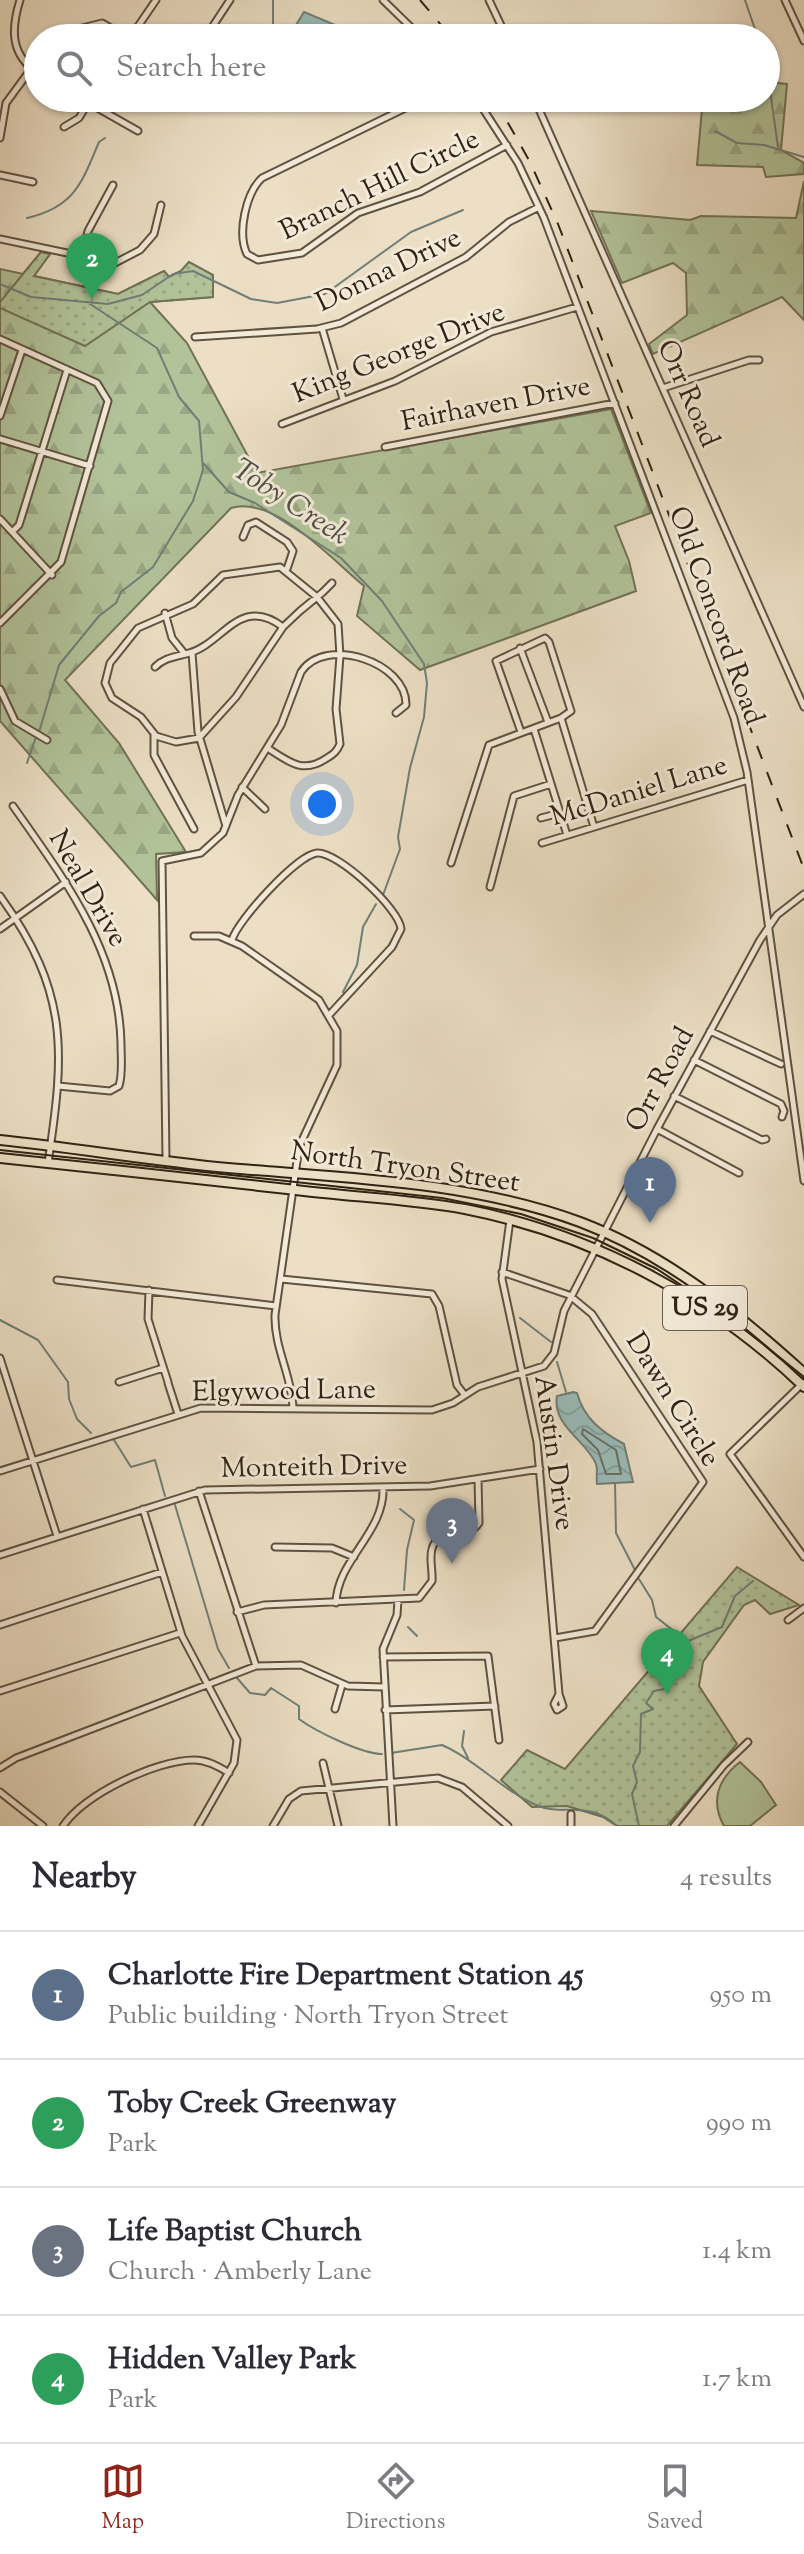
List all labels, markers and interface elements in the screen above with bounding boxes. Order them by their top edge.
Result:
search box [24,24,780,112]
icon: search [52,46,96,90]
text: Search here [116,47,266,90]
street label: Branch Hill Circle [273,120,487,252]
street label: Donna Drive [310,219,468,323]
pin: 2 [66,233,118,299]
street label: King George Drive [287,293,511,415]
street label: Orr Road [646,334,728,454]
street label: Fairhaven Drive [398,367,594,443]
water label: Toby Creek [223,449,357,557]
street label: Old Concord Road [657,501,773,731]
street label: McDaniel Lane [546,746,732,838]
your location [302,784,342,824]
street label: Neal Drive [37,823,137,955]
street label: Orr Road [617,1020,705,1140]
street label: North Tryon Street [288,1132,523,1204]
pin: 1 [624,1157,676,1223]
road number: US 29 [663,1286,747,1330]
street label: Dawn Circle [615,1325,729,1475]
street label: Elgywood Lane [192,1370,376,1414]
street label: Austin Drive [522,1373,584,1533]
street label: Monteith Drive [220,1446,408,1490]
pin: 3 [426,1498,478,1564]
pin: 4 [641,1628,693,1694]
text: Nearby [32,1854,137,1903]
text: 4 results [680,1860,772,1897]
text: Charlotte Fire Department Station 45 [108,1955,584,1998]
text: 1 [54,1977,62,2014]
text: 950 m [709,1977,772,2014]
text: Public building · North Tryon Street [108,1998,508,2035]
text: Toby Creek Greenway [108,2083,396,2126]
text: 2 [52,2105,64,2142]
text: 990 m [706,2105,772,2142]
text: Park [108,2126,158,2163]
text: Life Baptist Church [108,2211,362,2254]
text: 3 [53,2233,63,2270]
text: 1.4 km [702,2233,772,2270]
text: Church · Amberly Lane [108,2254,372,2291]
text: Hidden Valley Park [108,2339,356,2382]
text: 4 [51,2361,65,2398]
text: 1.7 km [702,2361,772,2398]
text: Park [108,2382,158,2419]
tab: Map [101,2459,145,2539]
tab: Directions [346,2459,445,2539]
tab: Saved [647,2459,703,2539]

